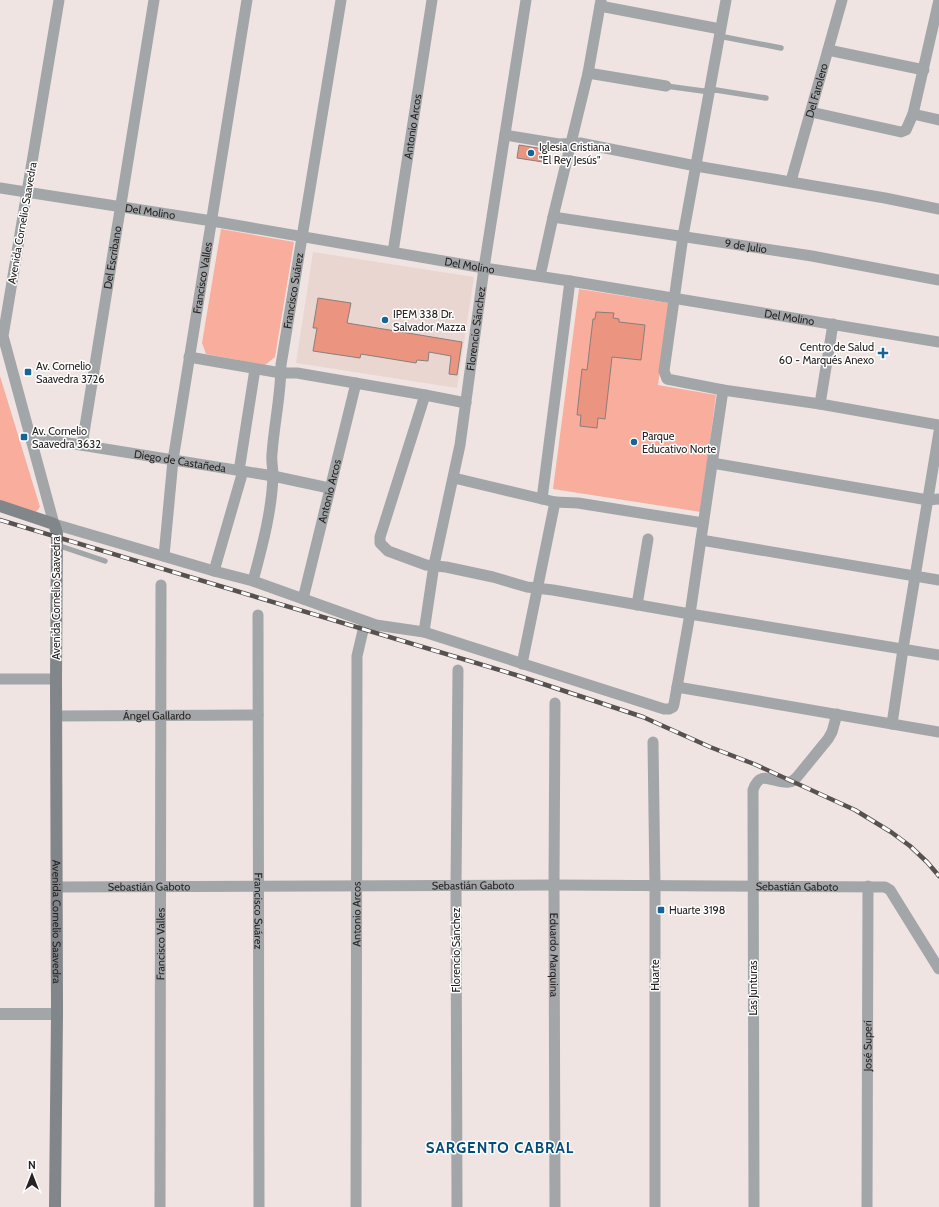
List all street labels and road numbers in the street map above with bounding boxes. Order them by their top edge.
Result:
street label: Del Farolero [802,62,831,119]
street label: Antonio Arcos [401,93,424,160]
street label: Avenida Cornelio Saavedra [4,160,40,285]
street label: Del Molino [124,201,176,222]
street label: Del Escribano [100,225,124,290]
street label: 9 de Julio [724,236,768,256]
street label: Francisco Valles [190,240,215,315]
street label: Francisco Suárez [280,252,306,330]
street label: Del Molino [443,254,496,277]
street label: Florencio Sánchez [463,285,488,372]
street label: Del Molino [763,306,816,328]
street label: Diego de Castañeda [133,447,228,475]
street label: Antonio Arcos [315,457,344,525]
street label: Avenida Cornelio Saavedra [49,535,63,660]
street label: Ángel Gallardo [123,708,191,723]
street label: Avenida Cornelio Saavedra [50,860,64,984]
street label: Francisco Suárez [251,872,266,950]
street label: Sebastián Gaboto [432,878,514,892]
street label: Sebastián Gaboto [108,879,190,894]
street label: Sebastián Gaboto [756,879,838,894]
street label: Antonio Arcos [349,881,364,947]
street label: Francisco Valles [153,907,167,980]
street label: Florencio Sánchez [449,908,463,992]
street label: Eduardo Marquina [547,913,561,998]
street label: Huarte [648,959,662,991]
street label: Las Junturas [746,960,760,1016]
street label: José Superí [860,1020,875,1073]

